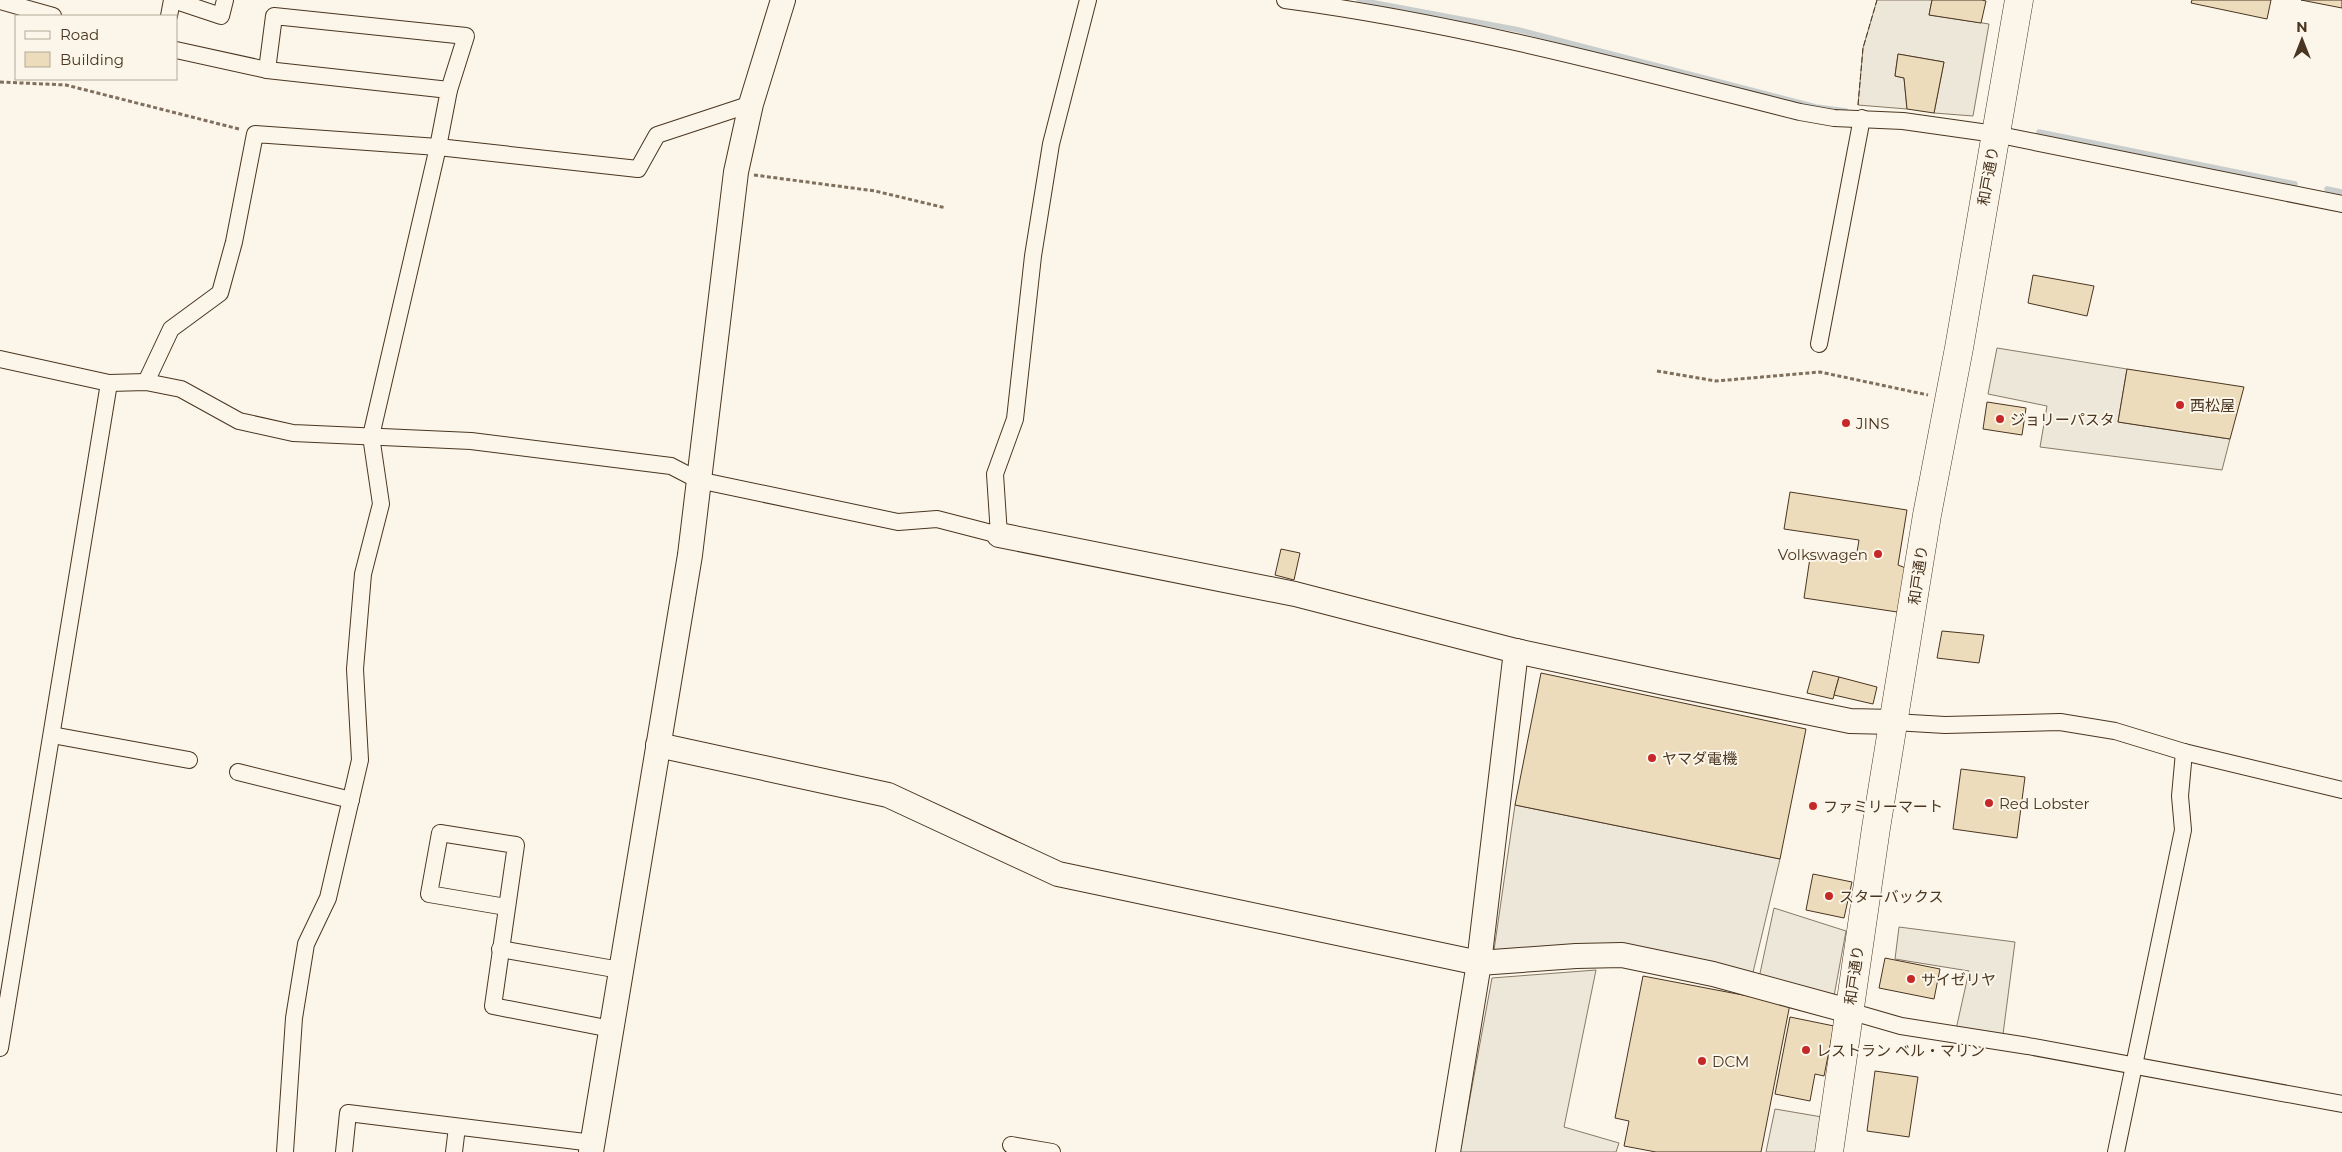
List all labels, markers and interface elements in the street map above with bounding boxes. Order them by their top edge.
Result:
legend [15,15,178,80]
north arrow [2277,15,2327,65]
text: N [2296,18,2308,36]
text: Road [60,25,99,44]
text: Building [60,50,124,69]
street label: 和戸通り [1973,145,2003,207]
place label: 西松屋 [2190,396,2235,415]
marker: 西松屋 [2174,399,2186,411]
place label: ジョリーパスタ [2010,410,2115,429]
marker: ジョリーパスタ [1994,413,2006,425]
place label: JINS [1855,414,1889,433]
marker: JINS [1840,417,1852,429]
street label: 和戸通り [1904,544,1932,606]
place label: Volkswagen [1778,545,1868,564]
marker: Volkswagen [1872,548,1884,560]
place label: ヤマダ電機 [1662,749,1737,768]
marker: ヤマダ電機 [1646,752,1658,764]
place label: Red Lobster [1999,794,2090,813]
place label: ファミリーマート [1823,797,1943,816]
marker: Red Lobster [1983,797,1995,809]
marker: ファミリーマート [1807,800,1819,812]
place label: スターバックス [1839,887,1943,906]
marker: スターバックス [1823,890,1835,902]
street label: 和戸通り [1840,944,1868,1006]
place label: サイゼリヤ [1921,970,1996,989]
marker: サイゼリヤ [1905,973,1917,985]
place label: レストラン ベル・マリン [1816,1041,1985,1060]
marker: レストラン ベル・マリン [1800,1044,1812,1056]
place label: DCM [1712,1052,1749,1071]
marker: DCM [1696,1055,1708,1067]

